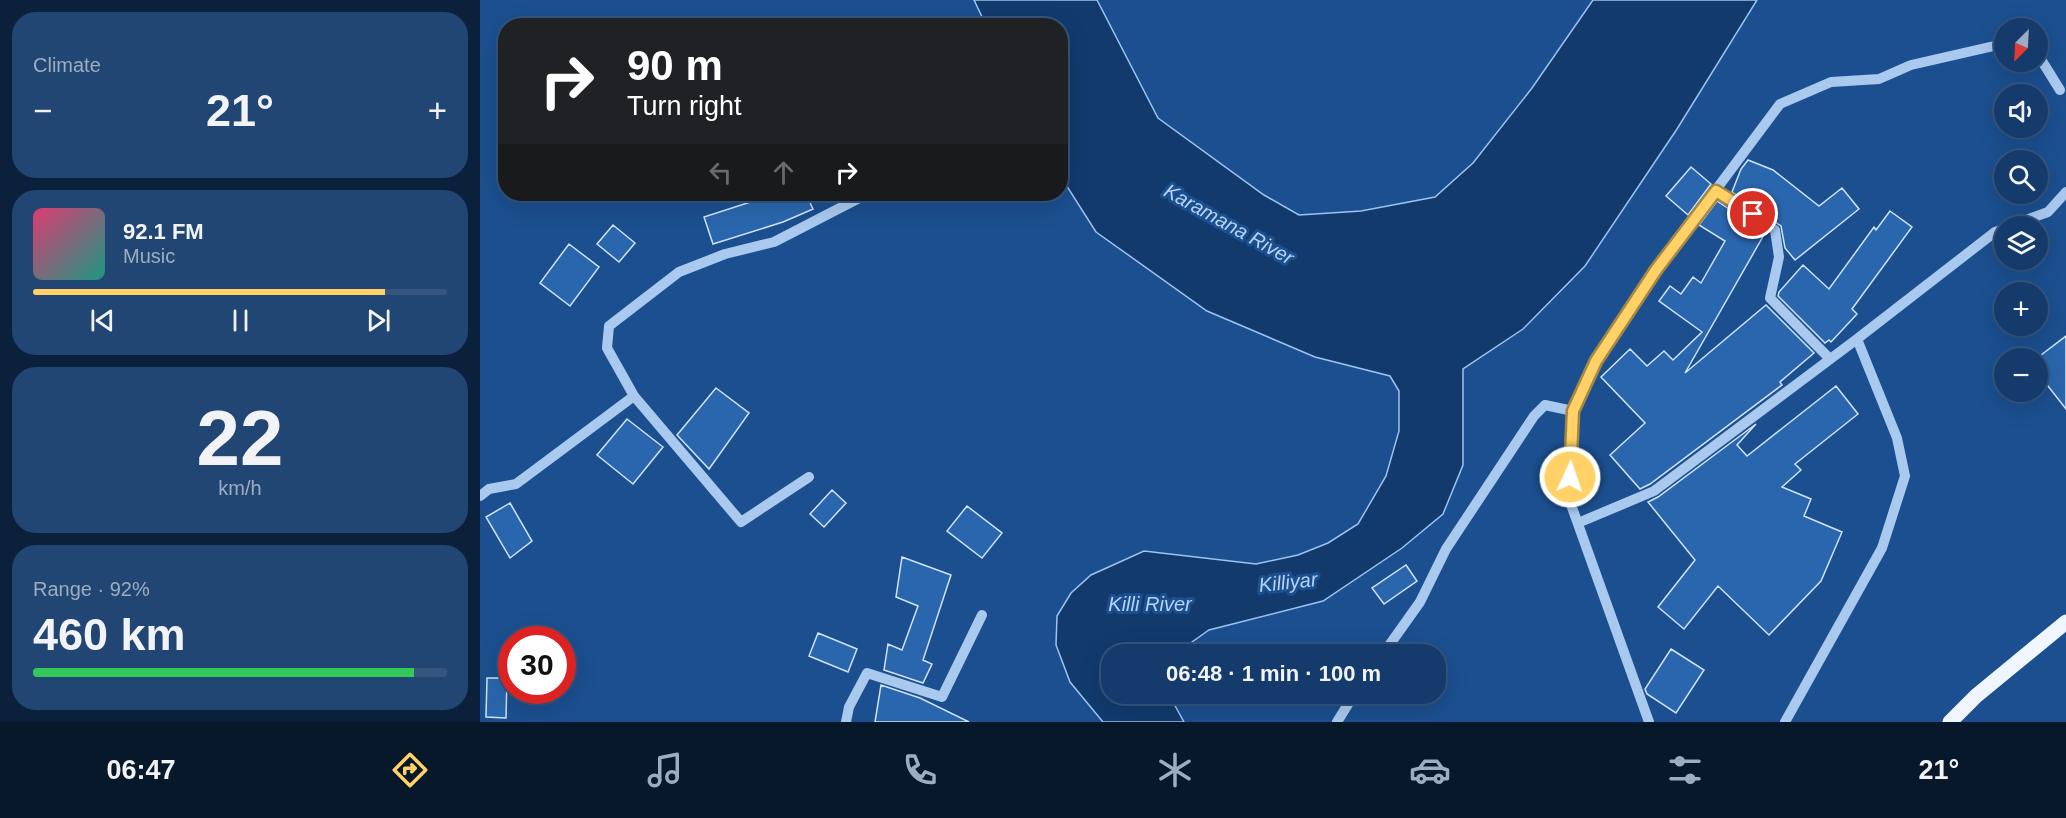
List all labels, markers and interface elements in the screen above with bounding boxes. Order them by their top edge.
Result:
north arrow [1994,18,2048,72]
map controls [1994,18,2048,402]
icon: right [528,42,606,120]
text: 90 m [627,42,723,89]
text: Climate [33,54,101,76]
button: sound [1994,84,2048,138]
text: 21° [206,85,274,136]
text: Turn right [627,91,742,121]
text: − [33,92,52,129]
text: + [428,92,447,129]
button: search [1994,150,2048,204]
icon: left [704,156,737,189]
icon: ahead [767,156,800,189]
icon: right [830,156,863,189]
water label: Karamana River [1160,179,1299,269]
pin [1727,188,1778,239]
icon: arrive [1736,197,1769,230]
button: layers [1994,216,2048,270]
text: 92.1 FM [123,219,204,244]
text: Music [123,245,175,267]
button: + [1994,282,2048,336]
icon: previous [86,304,119,337]
icon: pause [224,304,257,337]
icon: next [362,304,395,337]
button: − [1994,348,2048,402]
text: 22 [197,394,283,482]
position arrow [1538,445,1602,509]
text: km/h [218,477,262,499]
water label: Killiyar [1258,568,1320,596]
text: Range · 92% [33,578,150,600]
water label: Killi River [1108,593,1193,615]
text: 460 km [33,609,186,660]
speed limit sign: 30 [498,626,576,704]
text: 06:48 · 1 min · 100 m [1166,661,1381,686]
icon: directions [389,749,431,791]
icon: music [644,749,686,791]
icon: phone [899,749,941,791]
icon: climate [1154,749,1196,791]
icon: car [1409,749,1451,791]
icon: filters [1664,749,1706,791]
text: 06:47 [107,755,176,785]
text: 21° [1919,755,1959,785]

